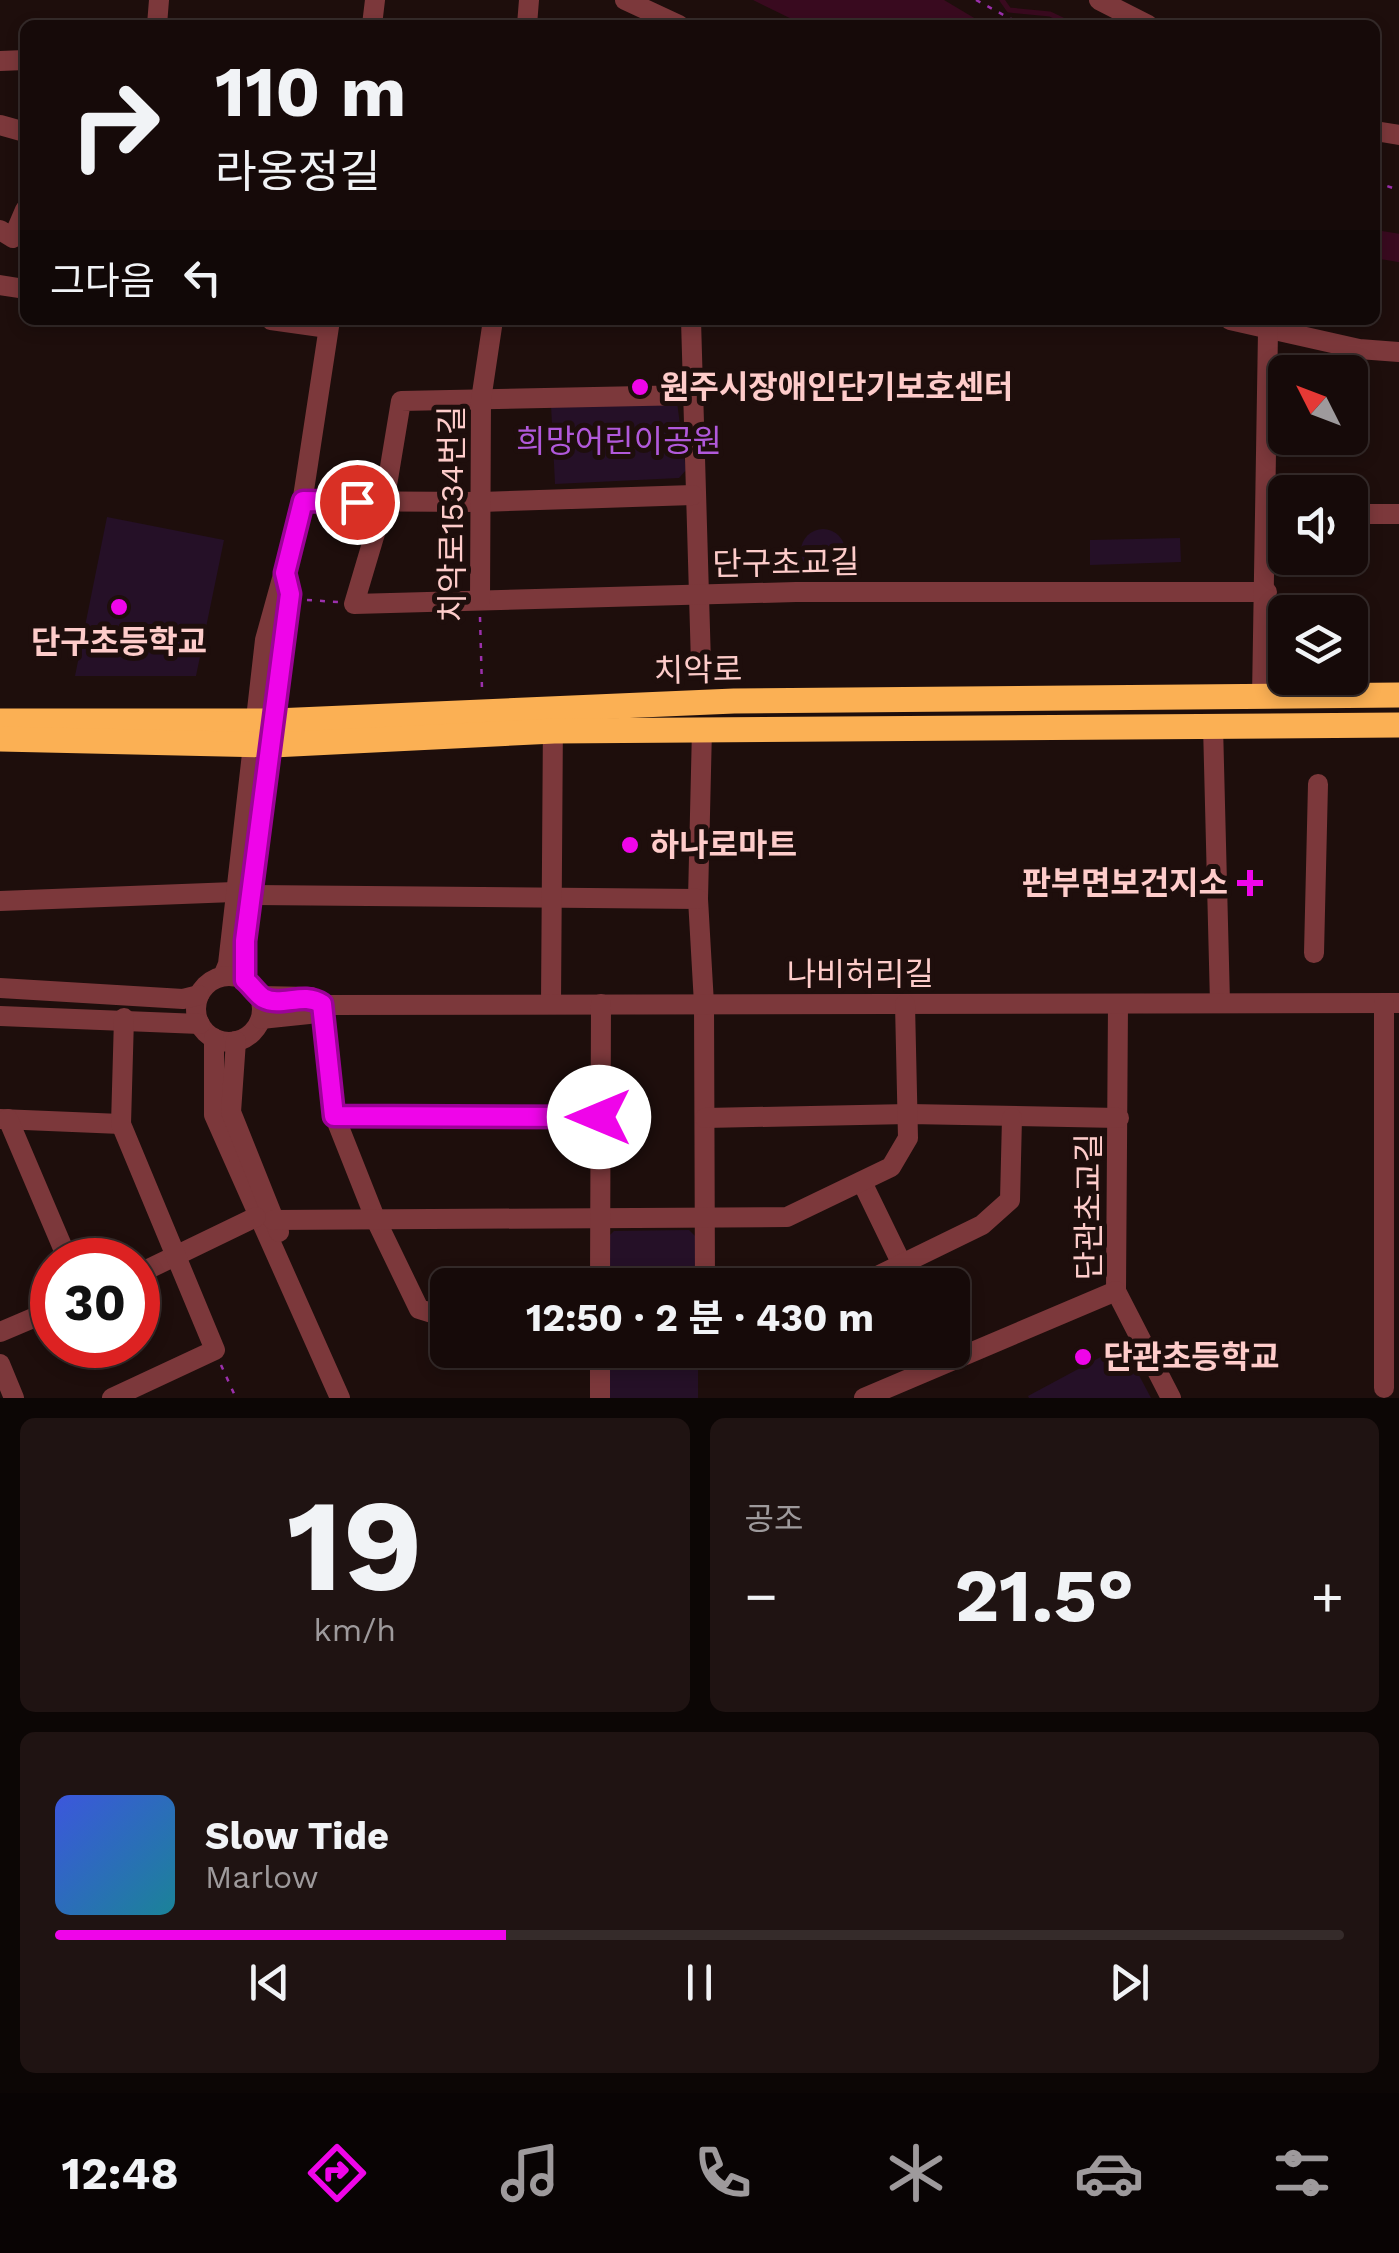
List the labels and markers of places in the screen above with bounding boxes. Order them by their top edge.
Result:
place label: 원주시장애인단기보호센터 [660,368,1013,406]
marker: 원주시장애인단기보호센터 [629,376,651,398]
pin [315,460,400,545]
marker: 단구초등학교 [108,596,130,618]
place label: 단구초등학교 [31,623,207,661]
place label: 하나로마트 [650,826,797,864]
marker: 하나로마트 [619,834,641,856]
place label: 판부면보건지소 [1022,864,1228,902]
marker: 판부면보건지소 [1237,870,1263,896]
place label: 단관초등학교 [1103,1338,1280,1376]
marker: 단관초등학교 [1072,1346,1094,1368]

